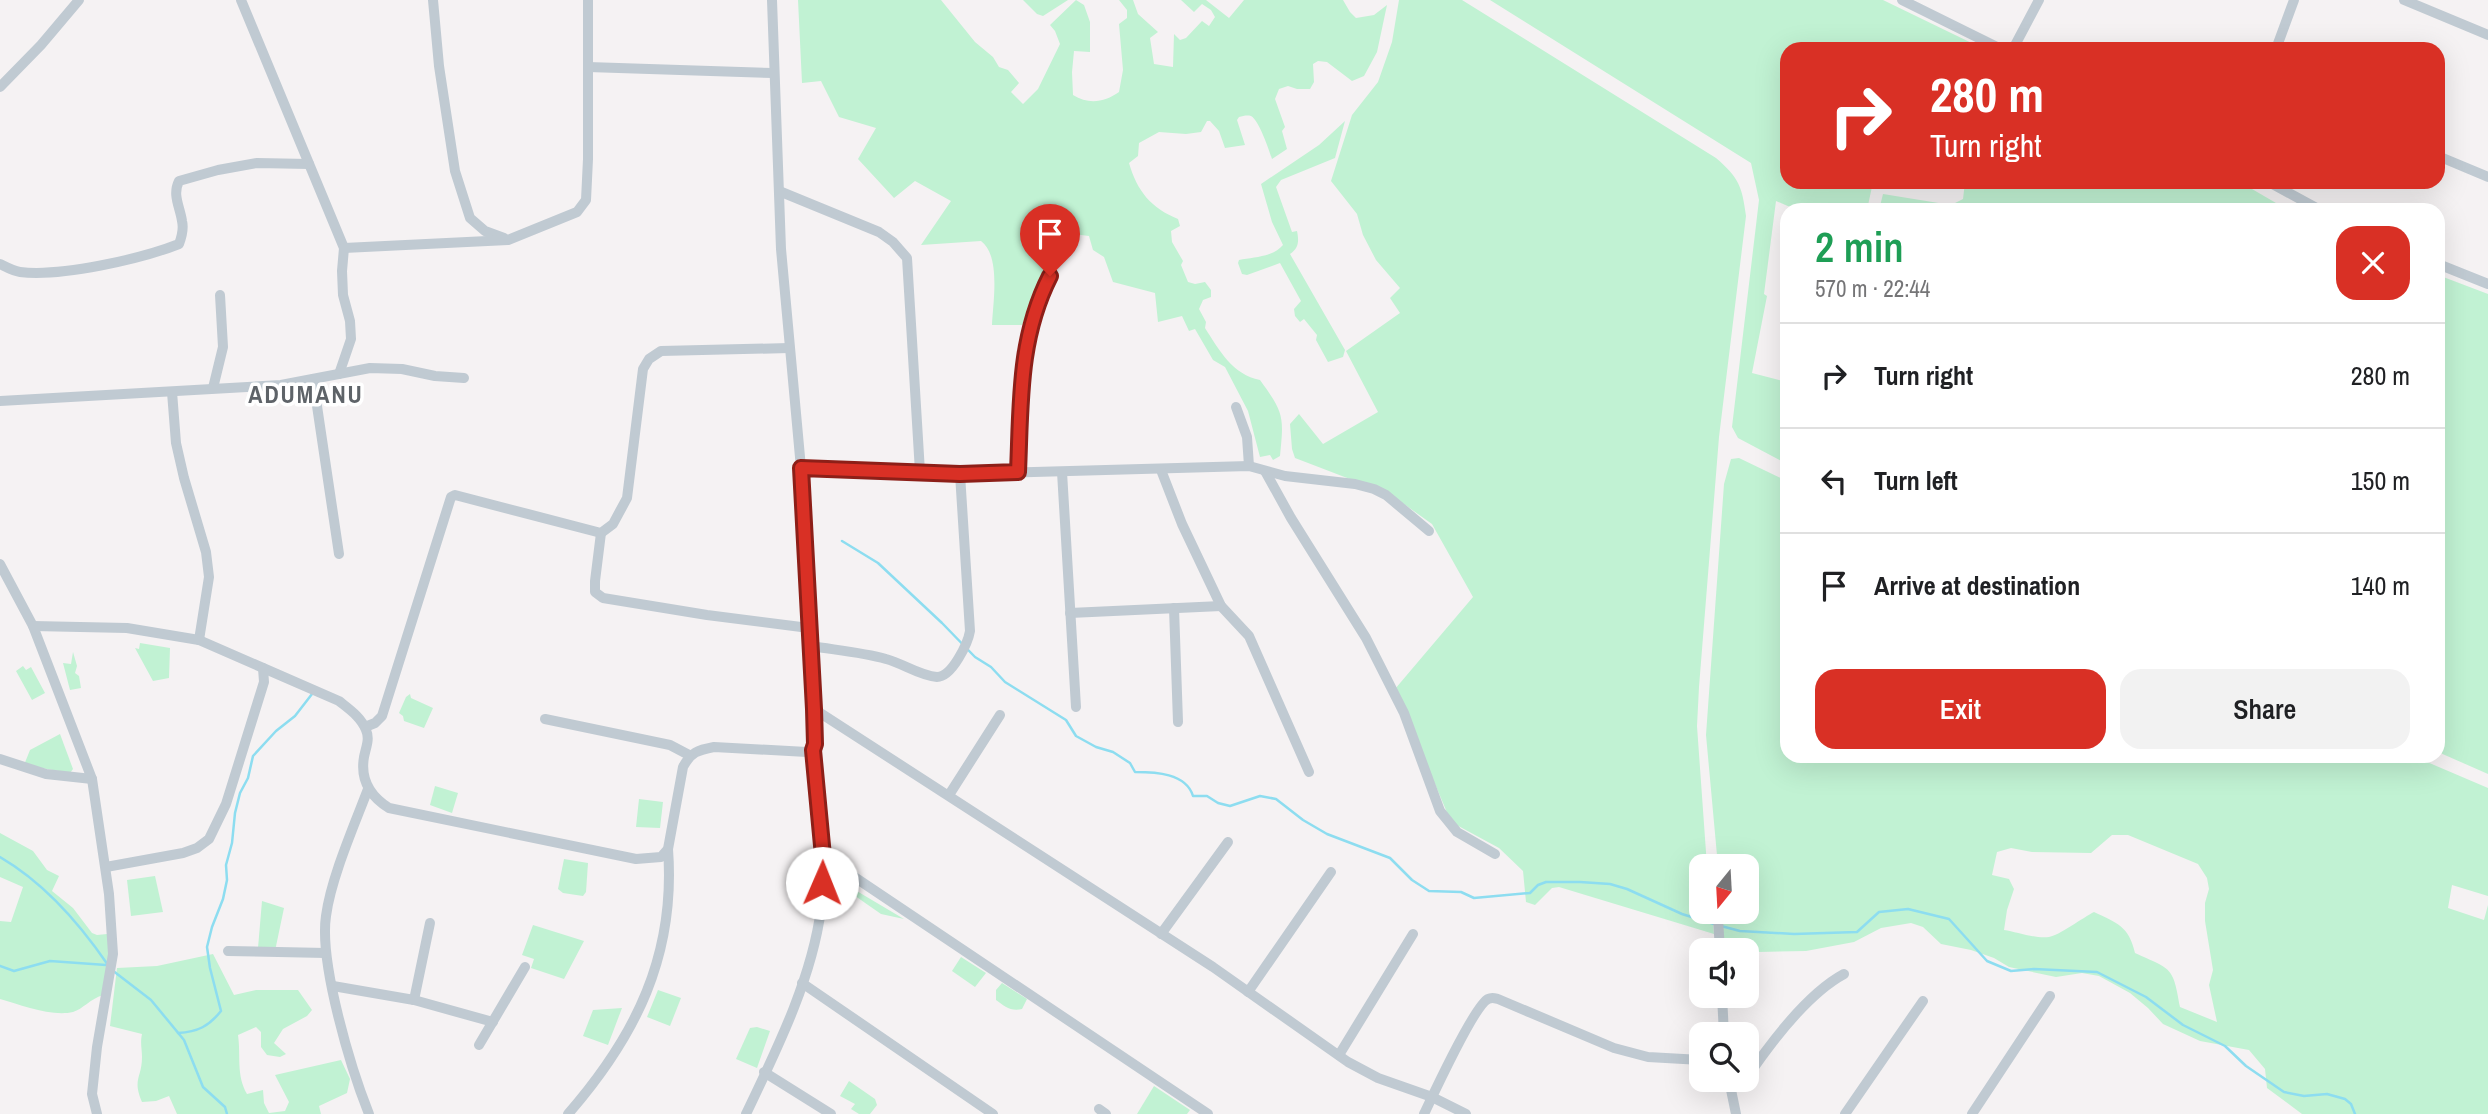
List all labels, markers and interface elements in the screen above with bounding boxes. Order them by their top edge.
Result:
text: 280 m [1930,61,2044,127]
icon: right [1815,70,1906,161]
text: Turn right [1930,124,2042,167]
pin [1020,204,1080,276]
icon: arrive [1031,215,1069,253]
text: 2 min [1815,219,1904,275]
button: close [2336,226,2410,300]
text: 570 m · 22:44 [1815,273,1930,304]
icon: right [1815,357,1853,395]
text: Turn right [1874,358,1973,393]
text: 280 m [2351,358,2410,393]
district label: ADUMANU [248,378,364,410]
icon: left [1815,462,1853,500]
text: Turn left [1874,463,1958,498]
text: 150 m [2351,463,2410,498]
icon: arrive [1815,567,1853,605]
text: Arrive at destination [1874,568,2080,603]
text: 140 m [2351,568,2410,603]
button: Exit [1815,669,2106,749]
button: Share [2120,669,2410,749]
position arrow [785,846,859,920]
north arrow [1689,854,1759,924]
map controls [1689,854,1759,1092]
button: sound [1689,938,1759,1008]
button: search [1689,1022,1759,1092]

